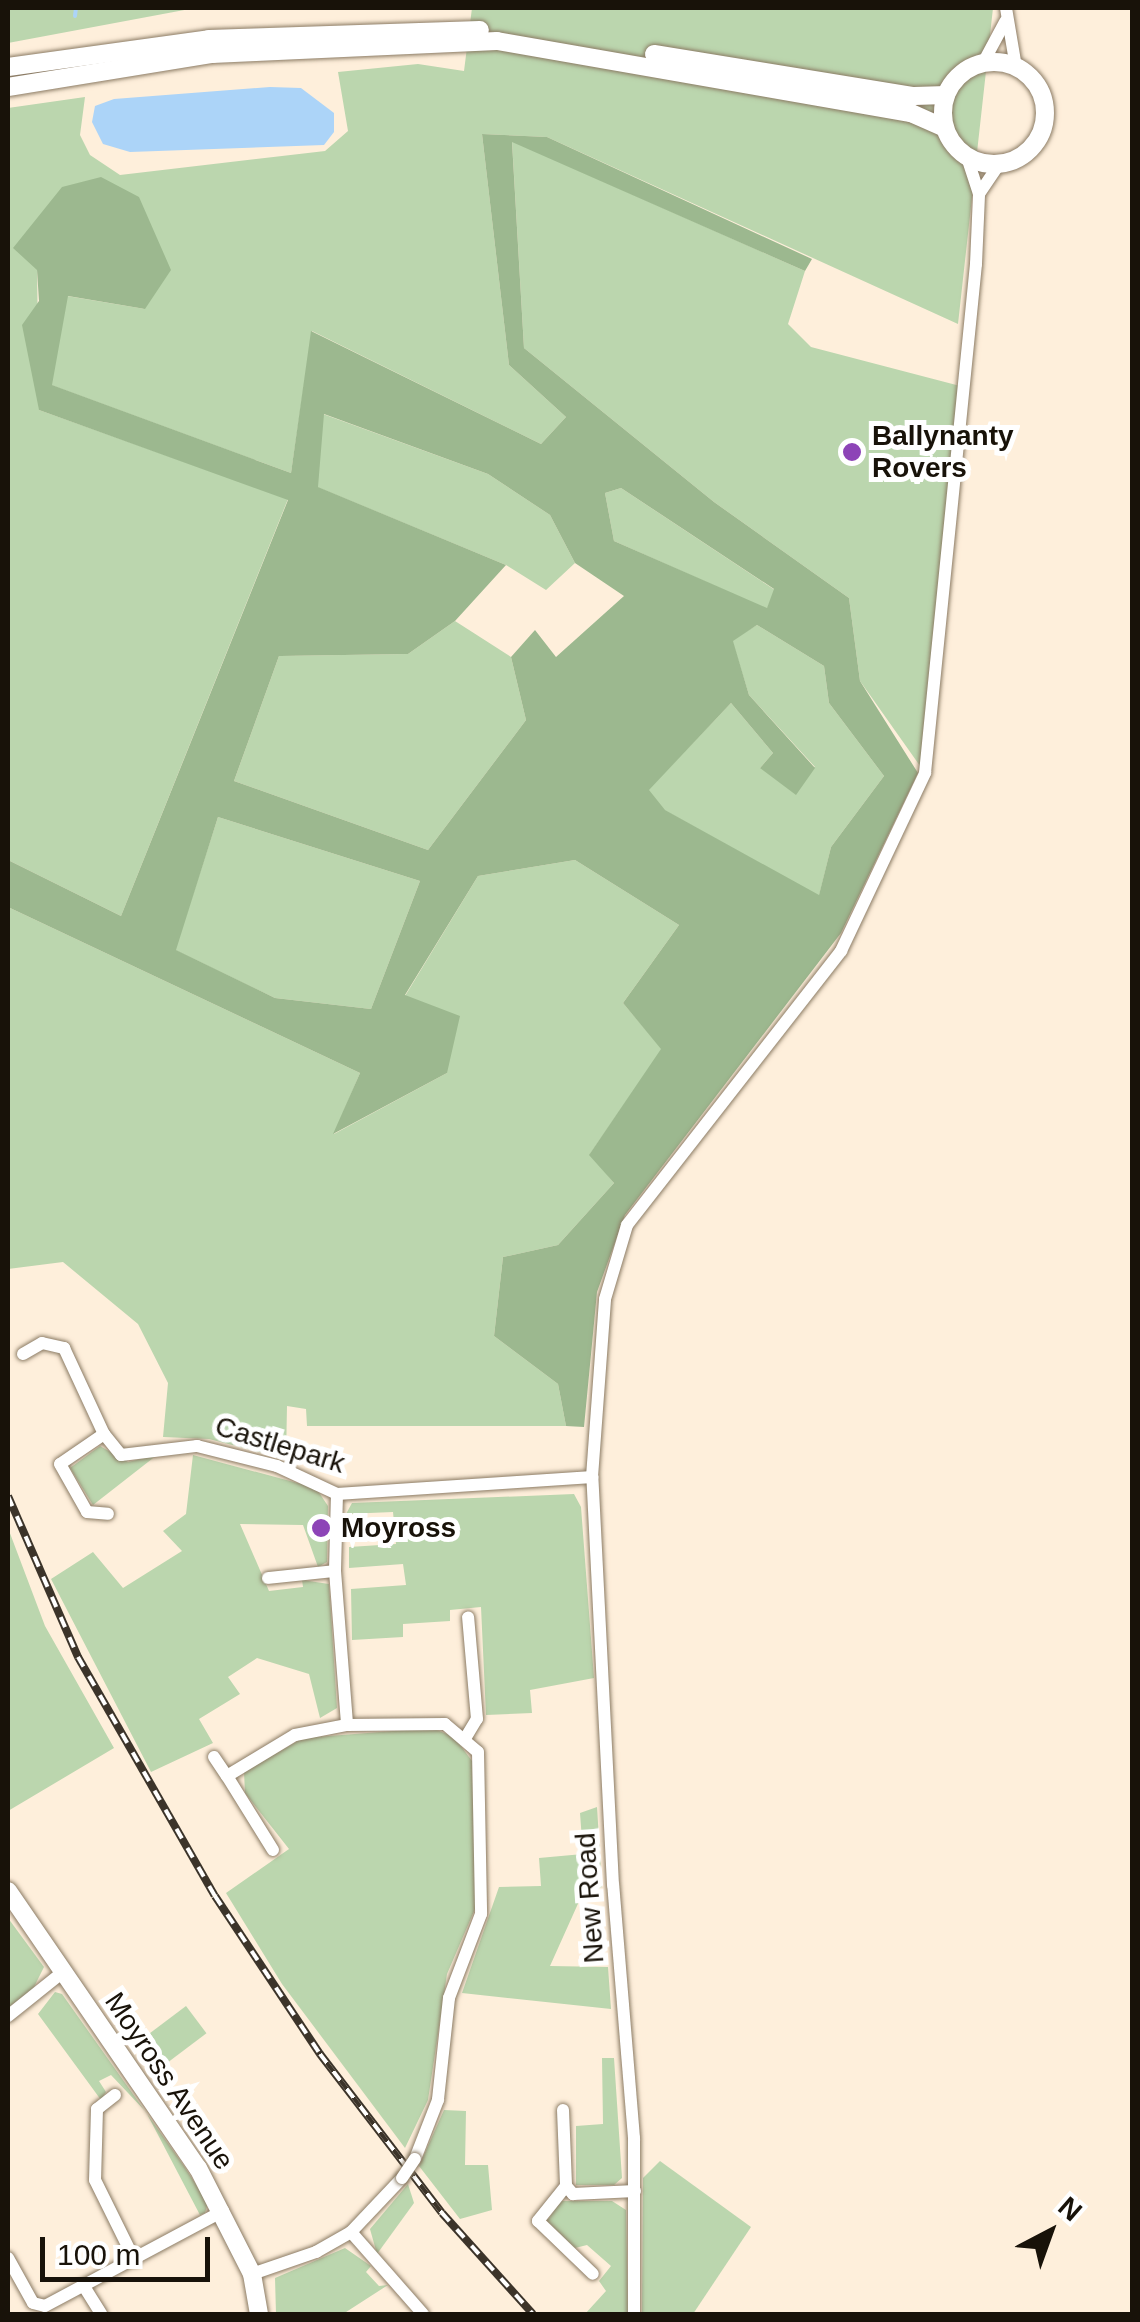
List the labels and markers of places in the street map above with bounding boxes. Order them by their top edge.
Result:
place label: Ballynanty Rovers [872,419,1014,485]
marker: Ballynanty Rovers [841,441,863,463]
place label: Moyross [341,1511,456,1545]
marker: Moyross [310,1517,332,1539]

